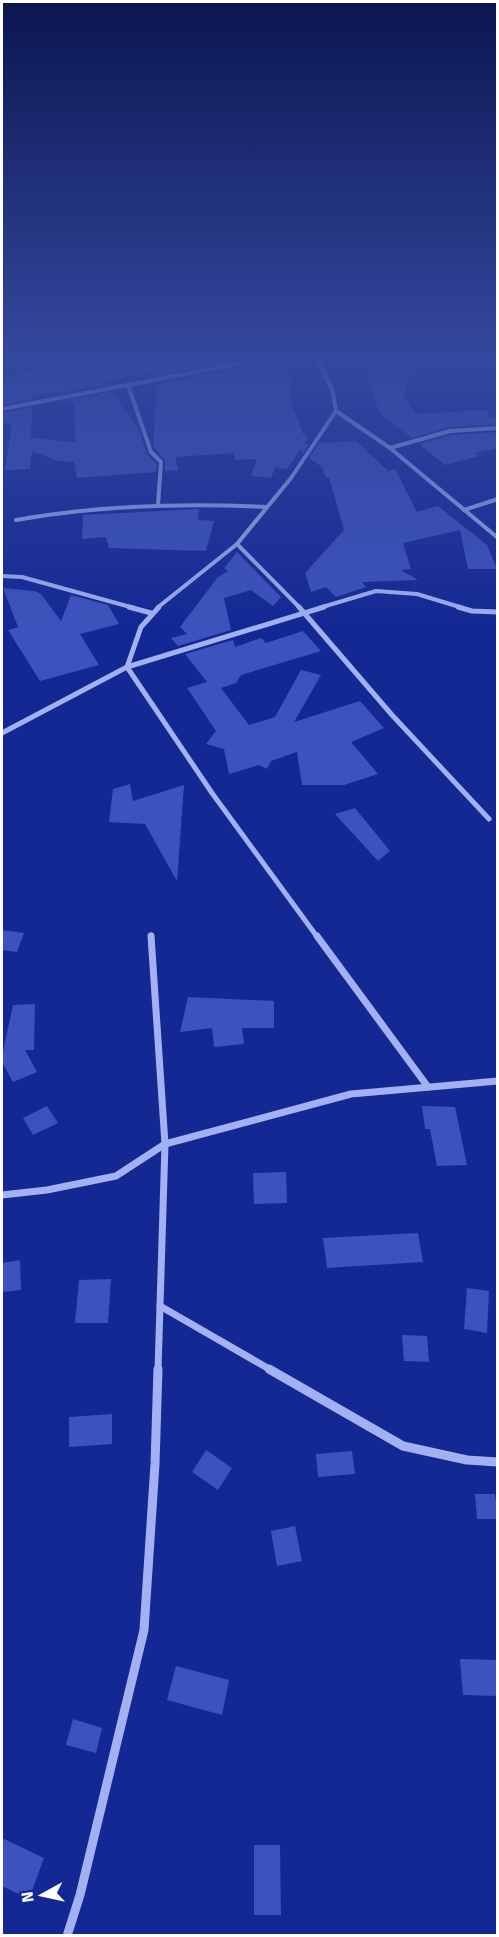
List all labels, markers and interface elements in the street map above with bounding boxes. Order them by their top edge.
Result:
north arrow [12,1865,72,1925]
text: N [17,1890,38,1904]

